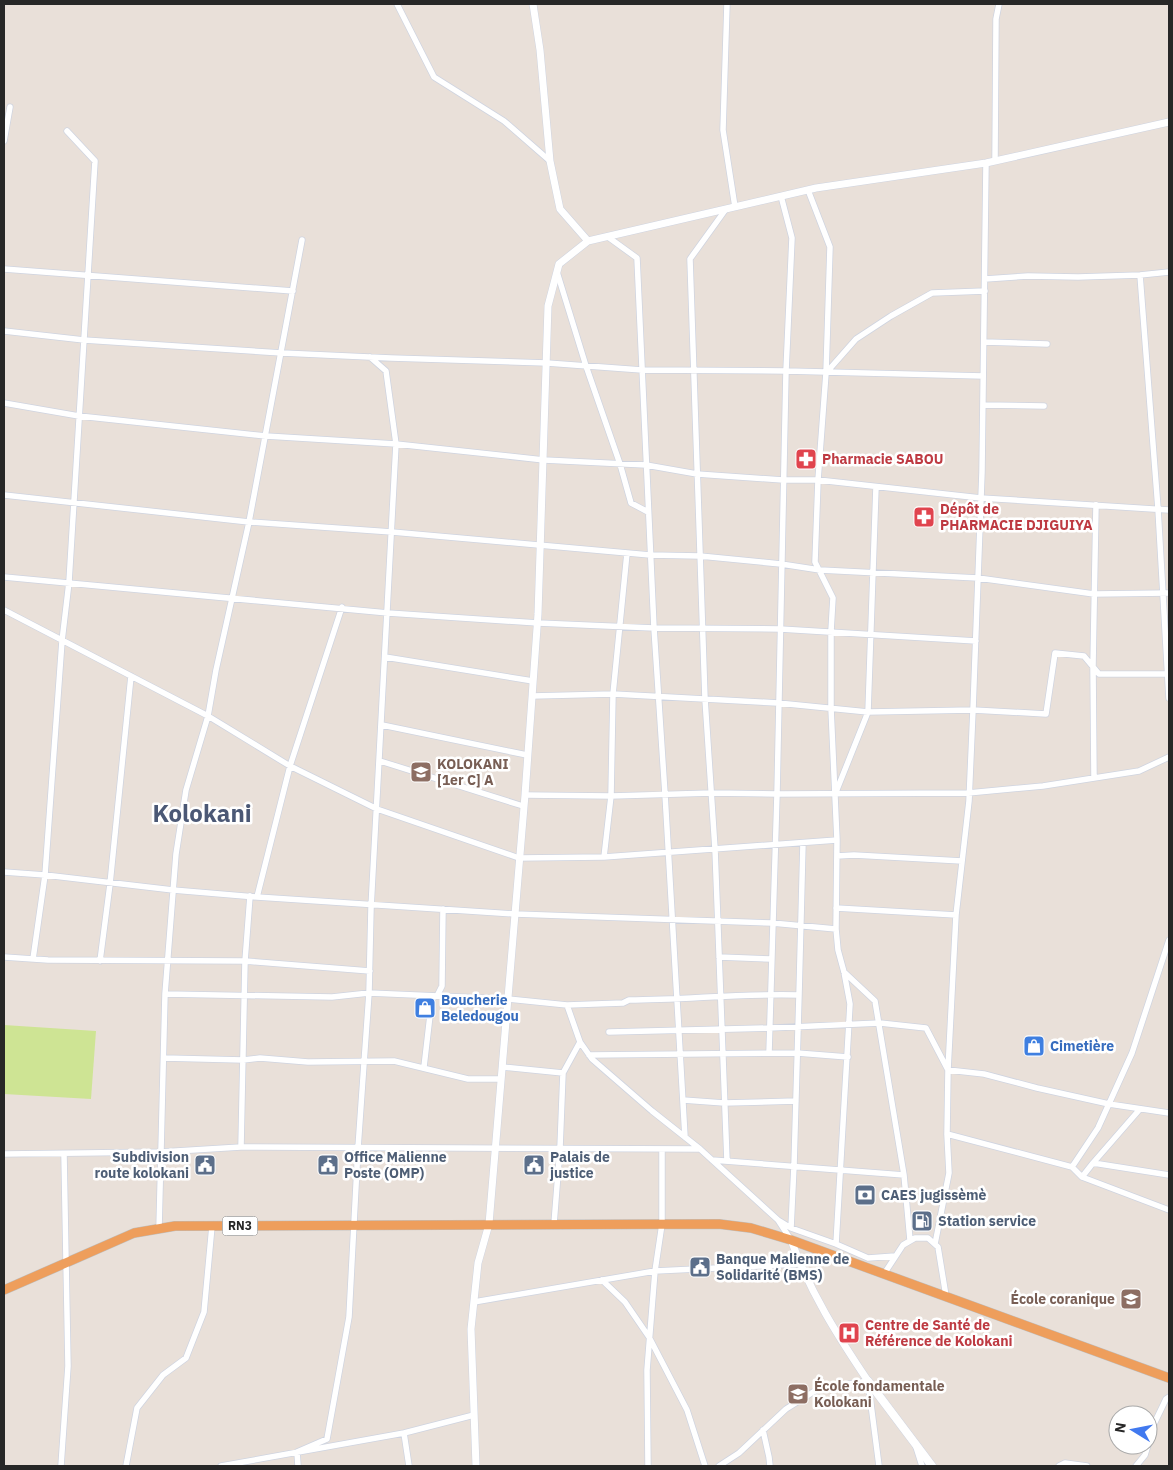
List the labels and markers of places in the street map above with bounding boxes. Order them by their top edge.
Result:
pharmacy icon: Pharmacie SABOU [794,447,818,471]
place label: Pharmacie SABOU [822,450,943,468]
place label: Dépôt de PHARMACIE DJIGUIYA [940,500,1093,534]
pharmacy icon: Dépôt de PHARMACIE DJIGUIYA [912,505,936,529]
place label: KOLOKANI [1er C] A [437,755,509,789]
school or university icon: KOLOKANI [1er C] A [409,760,433,784]
place label: Boucherie Beledougou [441,991,519,1025]
shop icon: Boucherie Beledougou [413,996,437,1020]
shop icon: Cimetière [1022,1034,1046,1058]
place label: Cimetière [1050,1037,1114,1055]
place label: Subdivision route kolokani [95,1148,189,1182]
place label: Office Malienne Poste (OMP) [344,1148,447,1182]
place label: Palais de justice [549,1148,610,1182]
public building icon: Subdivision route kolokani [193,1153,217,1177]
public building icon: Office Malienne Poste (OMP) [316,1153,340,1177]
public building icon: Palais de justice [522,1153,546,1177]
bank icon: CAES jugissèmè [853,1183,877,1207]
place label: CAES jugissèmè [881,1186,987,1204]
fuel station icon: Station service [910,1209,934,1233]
place label: Station service [938,1212,1036,1230]
place label: Banque Malienne de Solidarité (BMS) [716,1250,850,1284]
public building icon: Banque Malienne de Solidarité (BMS) [688,1255,712,1279]
school or university icon: École coranique [1119,1287,1143,1311]
place label: École coranique [1011,1289,1115,1308]
place label: Centre de Santé de Référence de Kolokani [865,1316,1013,1350]
hospital icon: Centre de Santé de Référence de Kolokani [837,1321,861,1345]
place label: École fondamentale Kolokani [814,1376,945,1411]
school or university icon: École fondamentale Kolokani [786,1382,810,1406]

